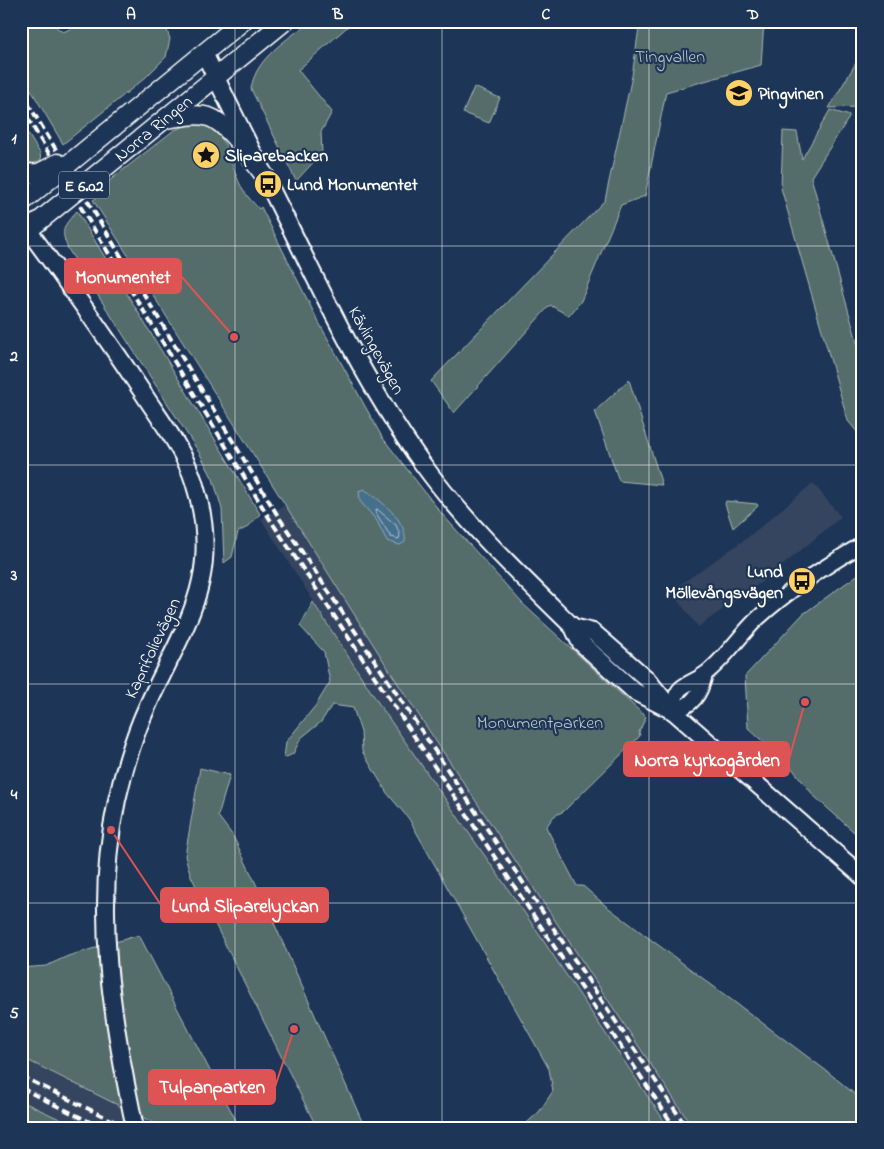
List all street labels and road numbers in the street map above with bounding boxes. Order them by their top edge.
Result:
street label: Norra Ringen [110,90,200,170]
road number: E 6.02 [59,172,109,198]
street label: Kävlingevägen [339,302,410,400]
street label: Kaprifolievägen [119,594,189,704]

